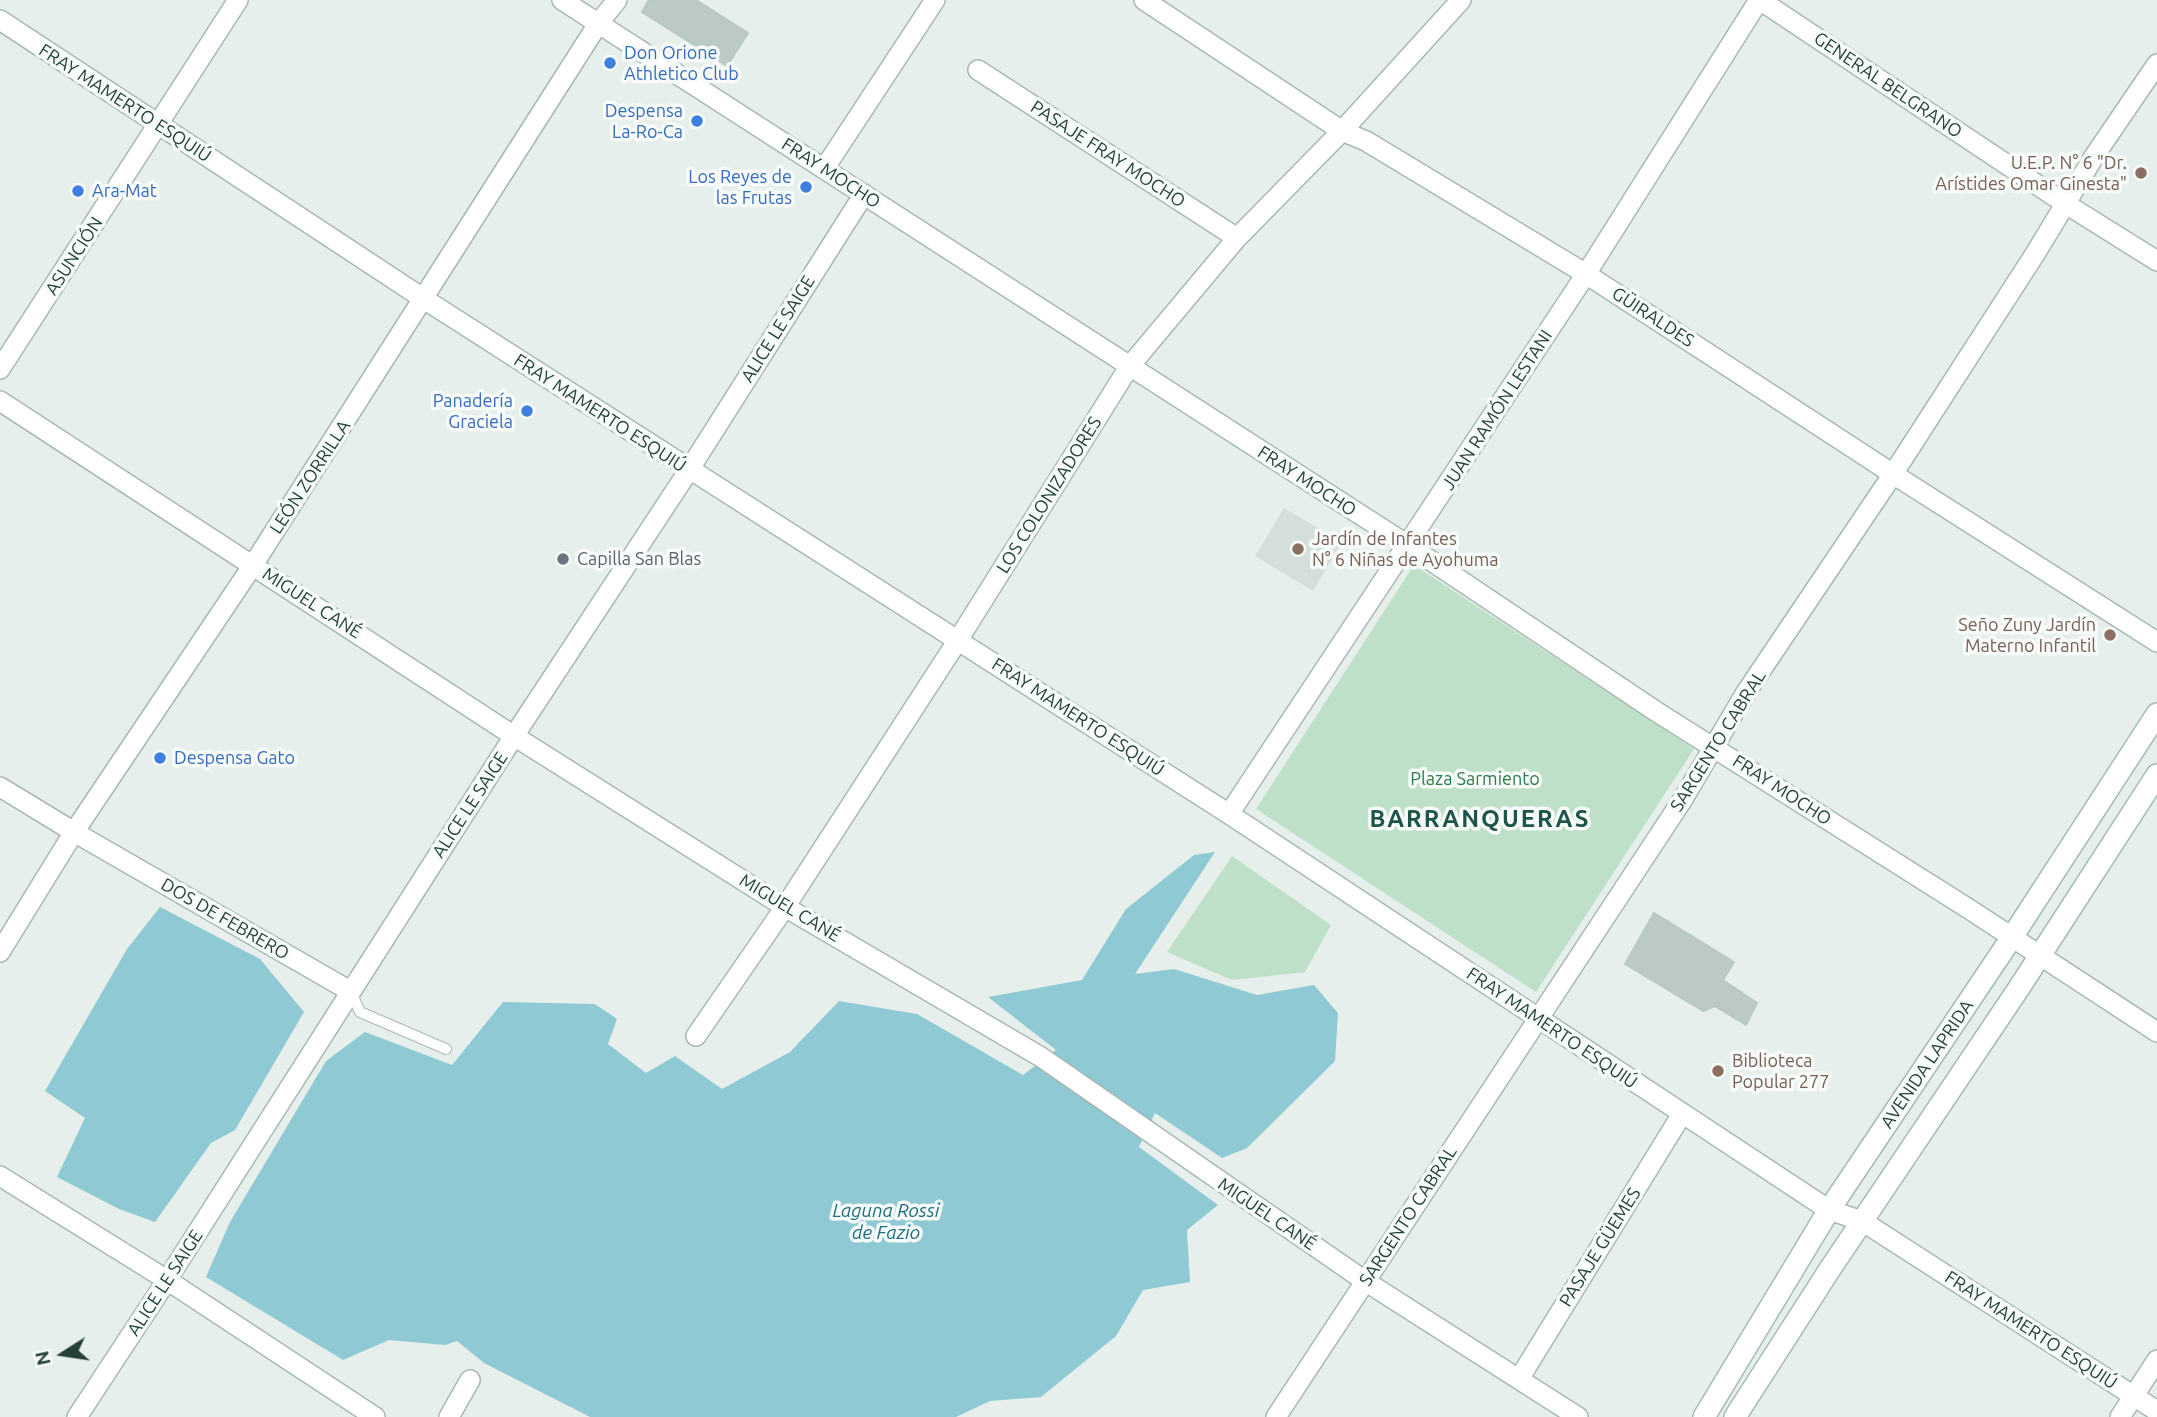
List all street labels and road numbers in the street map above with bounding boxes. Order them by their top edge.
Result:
street label: GENERAL BELGRANO [1810,27,1966,143]
street label: FRAY MAMERTO ESQUIÚ [35,39,215,167]
street label: PASAJE FRAY MOCHO [1027,96,1189,212]
street label: FRAY MOCHO [778,133,884,213]
street label: ASUNCIÓN [41,213,107,299]
street label: ALICE LE SAIGE [737,272,819,386]
street label: GÜIRALDES [1608,282,1698,352]
street label: JUAN RAMÓN LESTANI [1437,326,1557,494]
street label: FRAY MAMERTO ESQUIÚ [510,349,690,477]
street label: LOS COLONIZADORES [992,413,1106,577]
street label: LEÓN ZORRILLA [265,416,355,538]
street label: FRAY MOCHO [1254,441,1360,521]
street label: MIGUEL CANÉ [258,563,366,643]
street label: FRAY MAMERTO ESQUIÚ [988,653,1168,781]
street label: SARGENTO CABRAL [1666,667,1770,815]
street label: ALICE LE SAIGE [428,748,512,862]
street label: FRAY MOCHO [1729,750,1835,830]
street label: MIGUEL CANÉ [736,869,844,947]
street label: DOS DE FEBRERO [157,873,293,965]
street label: FRAY MAMERTO ESQUIÚ [1463,963,1641,1093]
street label: AVENIDA LAPRIDA [1876,996,1978,1132]
street label: SARGENTO CABRAL [1355,1142,1461,1290]
street label: MIGUEL CANÉ [1214,1173,1320,1255]
street label: PASAJE GÜEMES [1555,1184,1645,1310]
street label: ALICE LE SAIGE [123,1226,207,1340]
street label: FRAY MAMERTO ESQUIÚ [1941,1266,2121,1394]

